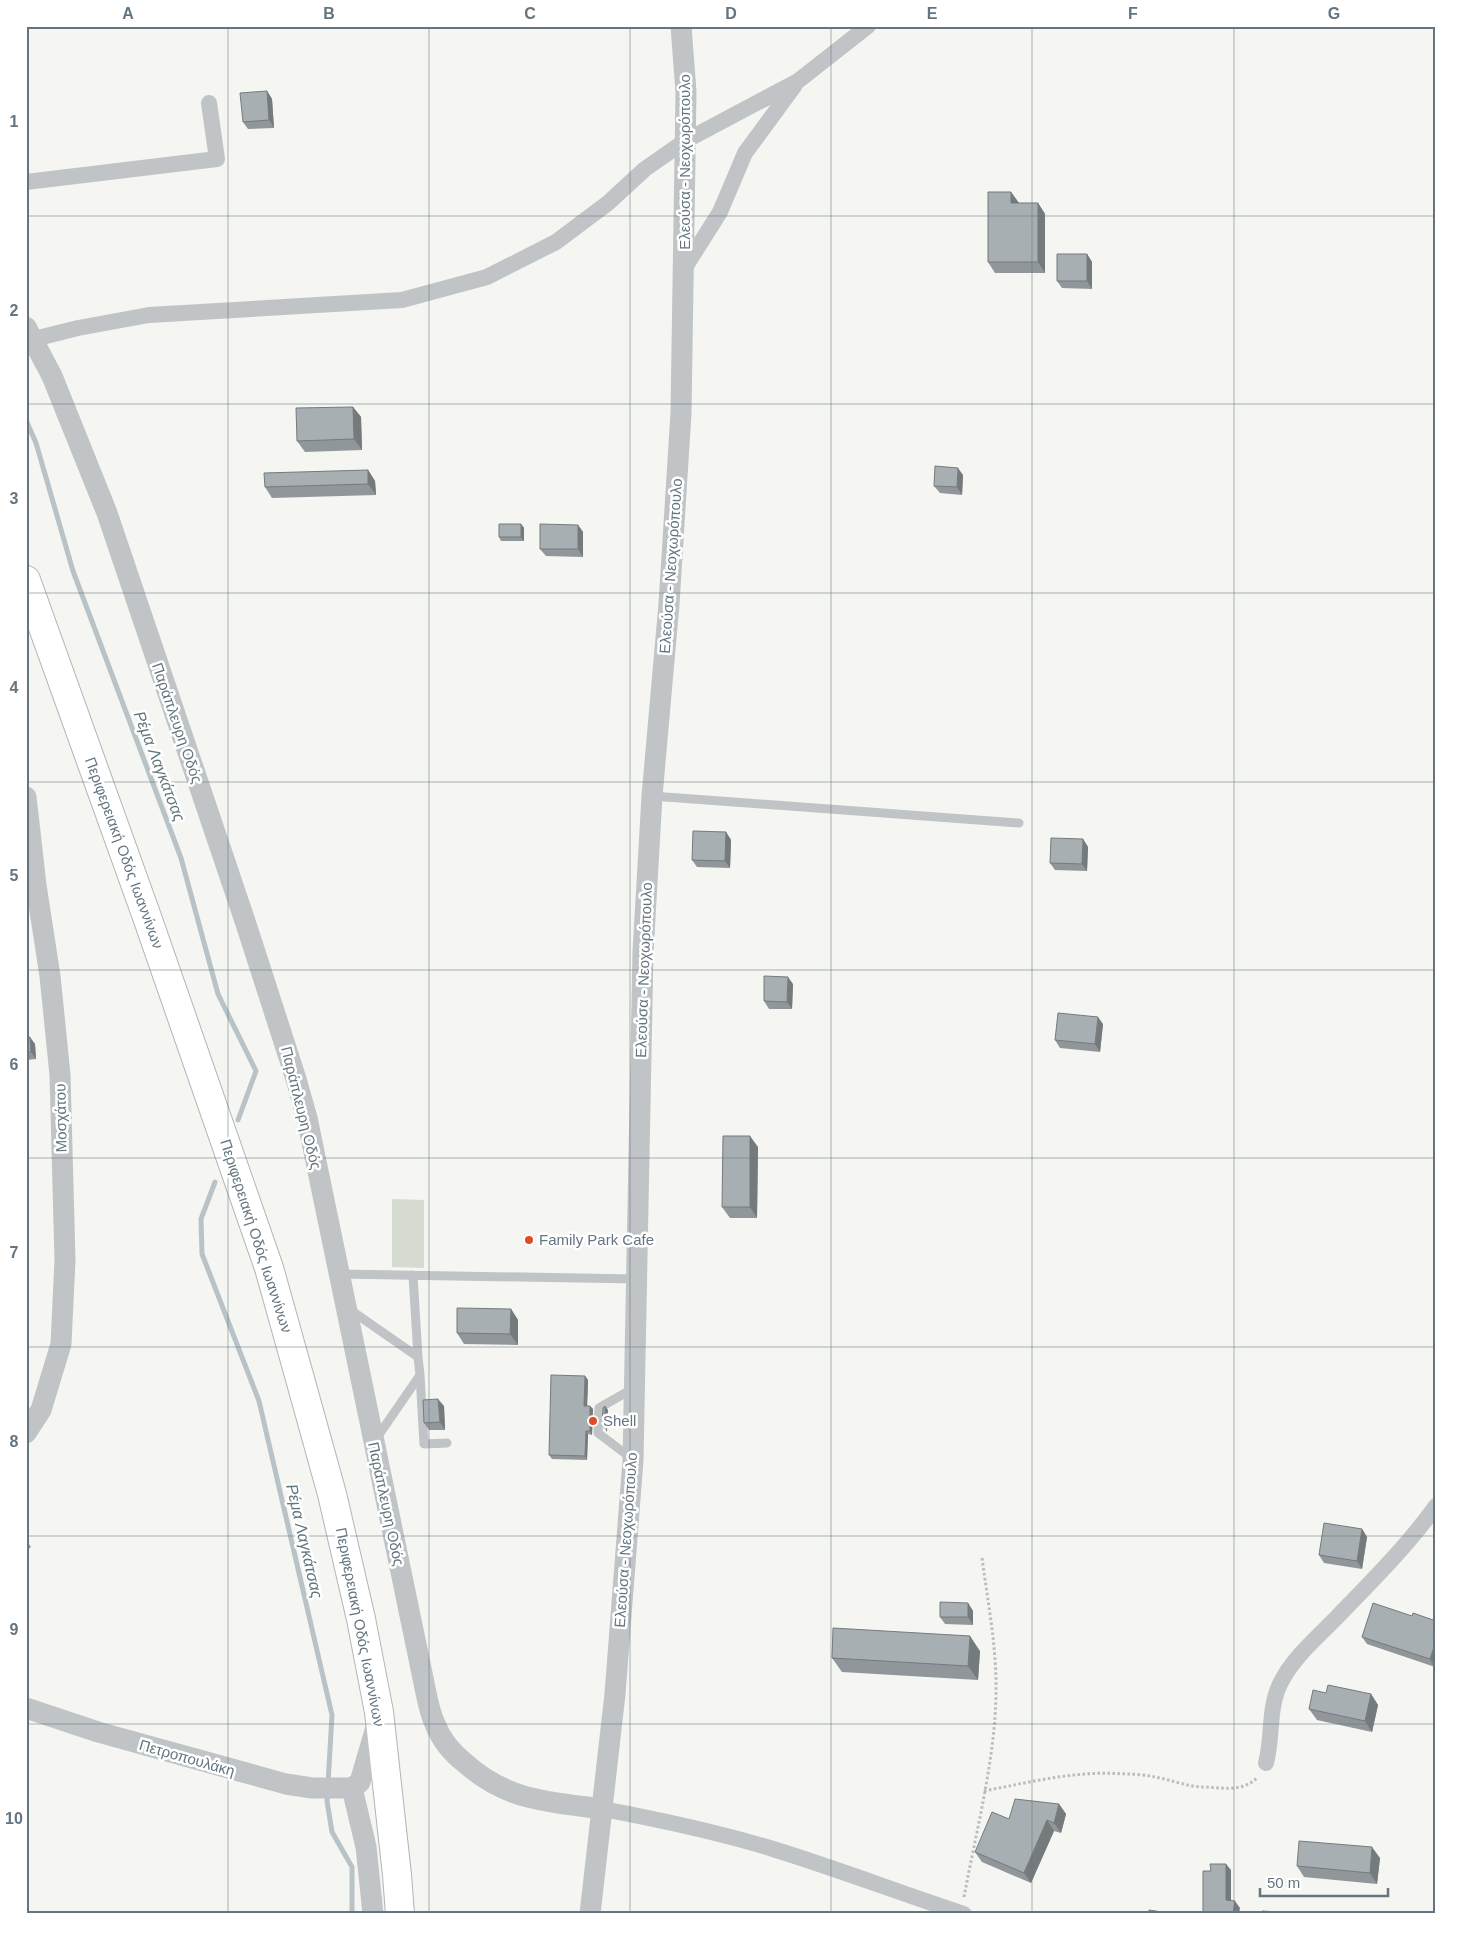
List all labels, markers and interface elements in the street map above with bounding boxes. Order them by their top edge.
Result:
text: A [122,5,134,22]
text: B [323,5,335,22]
text: C [524,5,536,22]
text: D [725,5,737,22]
text: E [927,5,938,22]
text: F [1128,5,1138,22]
text: G [1328,5,1340,22]
street label: Ελεούσα - Νεοχωρόπουλο [676,74,693,250]
text: 1 [10,113,19,130]
text: 2 [10,302,19,319]
street label: Ελεούσα - Νεοχωρόπουλο [656,478,685,654]
text: 3 [10,490,19,507]
street label: Παράπλευρη Οδός [149,660,206,785]
text: 4 [10,679,19,696]
water label: Ρέμα Λαγκάτσας [131,709,188,824]
street label: Περιφερειακή Οδός Ιωαννίνων [82,755,167,951]
text: 5 [10,867,19,884]
street label: Ελεούσα - Νεοχωρόπουλο [632,882,655,1058]
street label: Παράπλευρη Οδός [278,1045,325,1171]
text: 6 [10,1056,19,1073]
street label: Μοσχάτου [51,1084,70,1152]
street label: Περιφερειακή Οδός Ιωαννίνων [217,1137,296,1335]
place label: Family Park Cafe [539,1231,654,1248]
marker: Family Park Cafe [523,1234,535,1246]
text: 7 [10,1244,19,1261]
place label: Shell [603,1412,636,1429]
marker: Shell [587,1415,599,1427]
text: 8 [10,1433,19,1450]
street label: Παράπλευρη Οδός [365,1440,408,1567]
street label: Ελεούσα - Νεοχωρόπουλο [611,1452,640,1628]
water label: Ρέμα Λαγκάτσας [283,1482,326,1600]
street label: Περιφερειακή Οδός Ιωαννίνων [333,1526,388,1728]
text: 9 [10,1621,19,1638]
street label: Πετροπουλάκη [137,1736,237,1779]
text: 10 [5,1810,23,1827]
scale bar [1260,1865,1387,1897]
text: 50 m [1267,1874,1300,1891]

